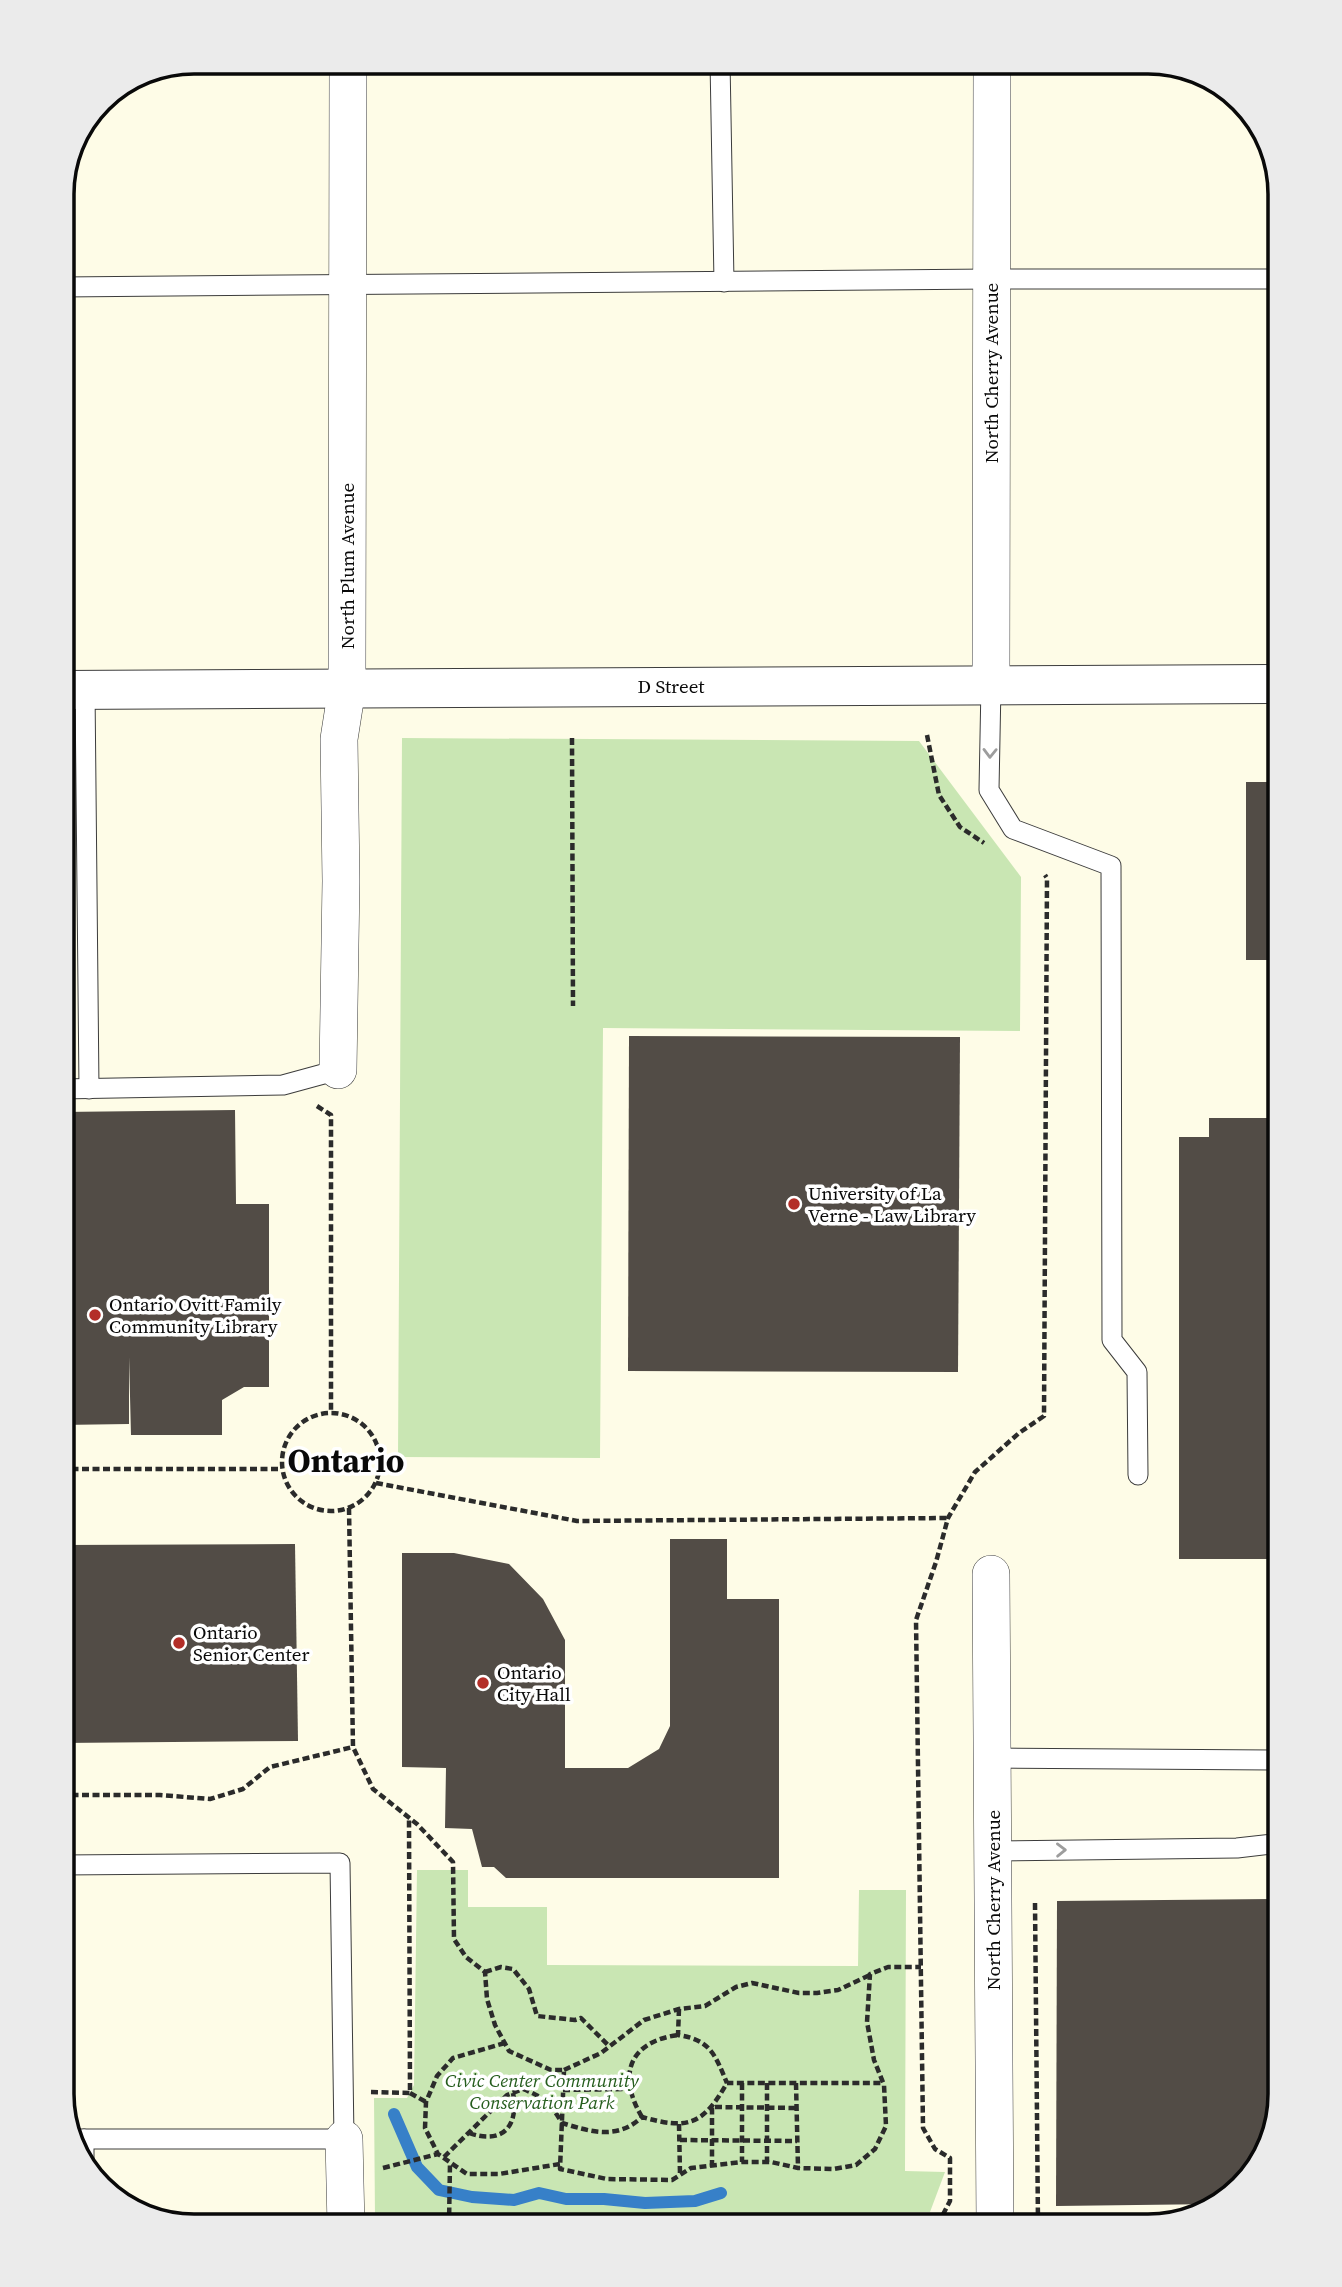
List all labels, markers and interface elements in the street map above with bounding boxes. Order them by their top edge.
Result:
street label: North Cherry Avenue [978,283,1004,463]
street label: North Plum Avenue [334,483,360,649]
street label: D Street [637,673,705,699]
one-way arrow [982,748,998,759]
place label: University of La Verne - Law Library [808,1180,976,1228]
marker: University of La Verne - Law Library [786,1196,802,1212]
place label: Ontario Ovitt Family Community Library [109,1291,282,1339]
marker: Ontario Ovitt Family Community Library [87,1307,103,1323]
district label: Ontario [287,1438,405,1483]
place label: Ontario Senior Center [193,1619,310,1667]
marker: Ontario Senior Center [171,1635,187,1651]
place label: Ontario City Hall [497,1659,571,1707]
marker: Ontario City Hall [475,1675,491,1691]
street label: North Cherry Avenue [980,1810,1006,1990]
one-way arrow [1056,1842,1067,1858]
park label: Civic Center Community Conservation Park [445,2067,640,2115]

